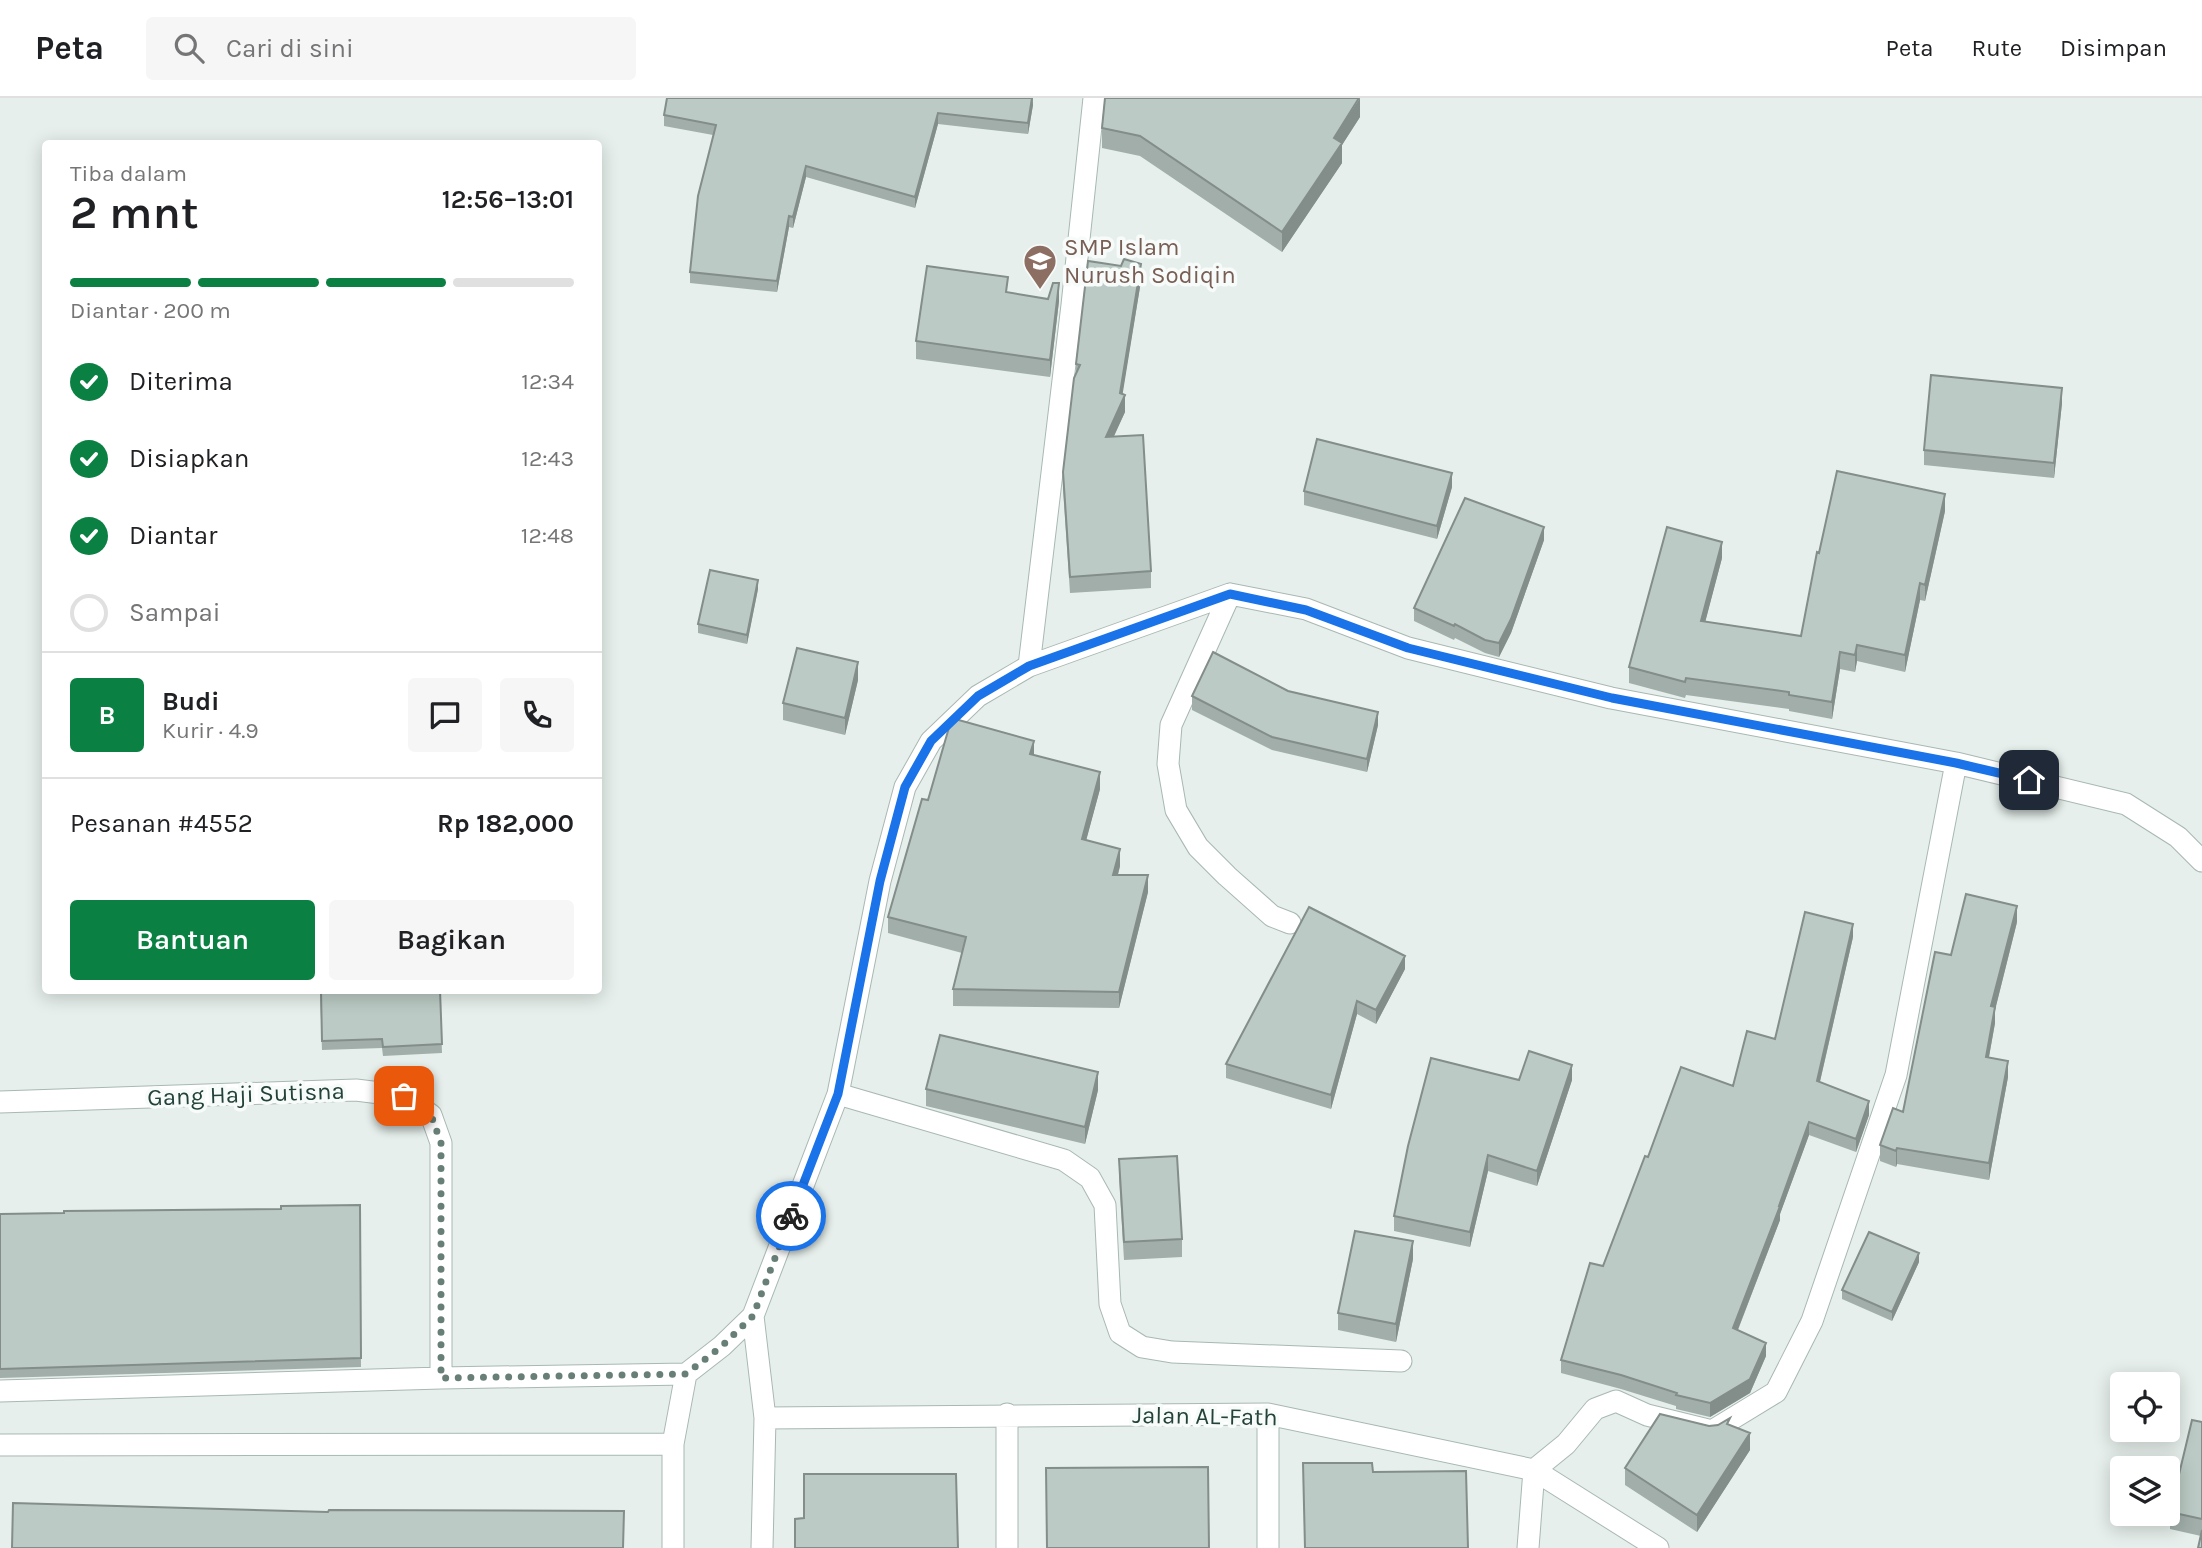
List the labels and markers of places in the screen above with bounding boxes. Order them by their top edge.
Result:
place label: SMP Islam Nurush Sodiqin [1064,233,1236,289]
school or university icon: SMP Islam Nurush Sodiqin [1021,242,1059,291]
pin [1999,750,2059,810]
pin [374,1066,434,1126]

